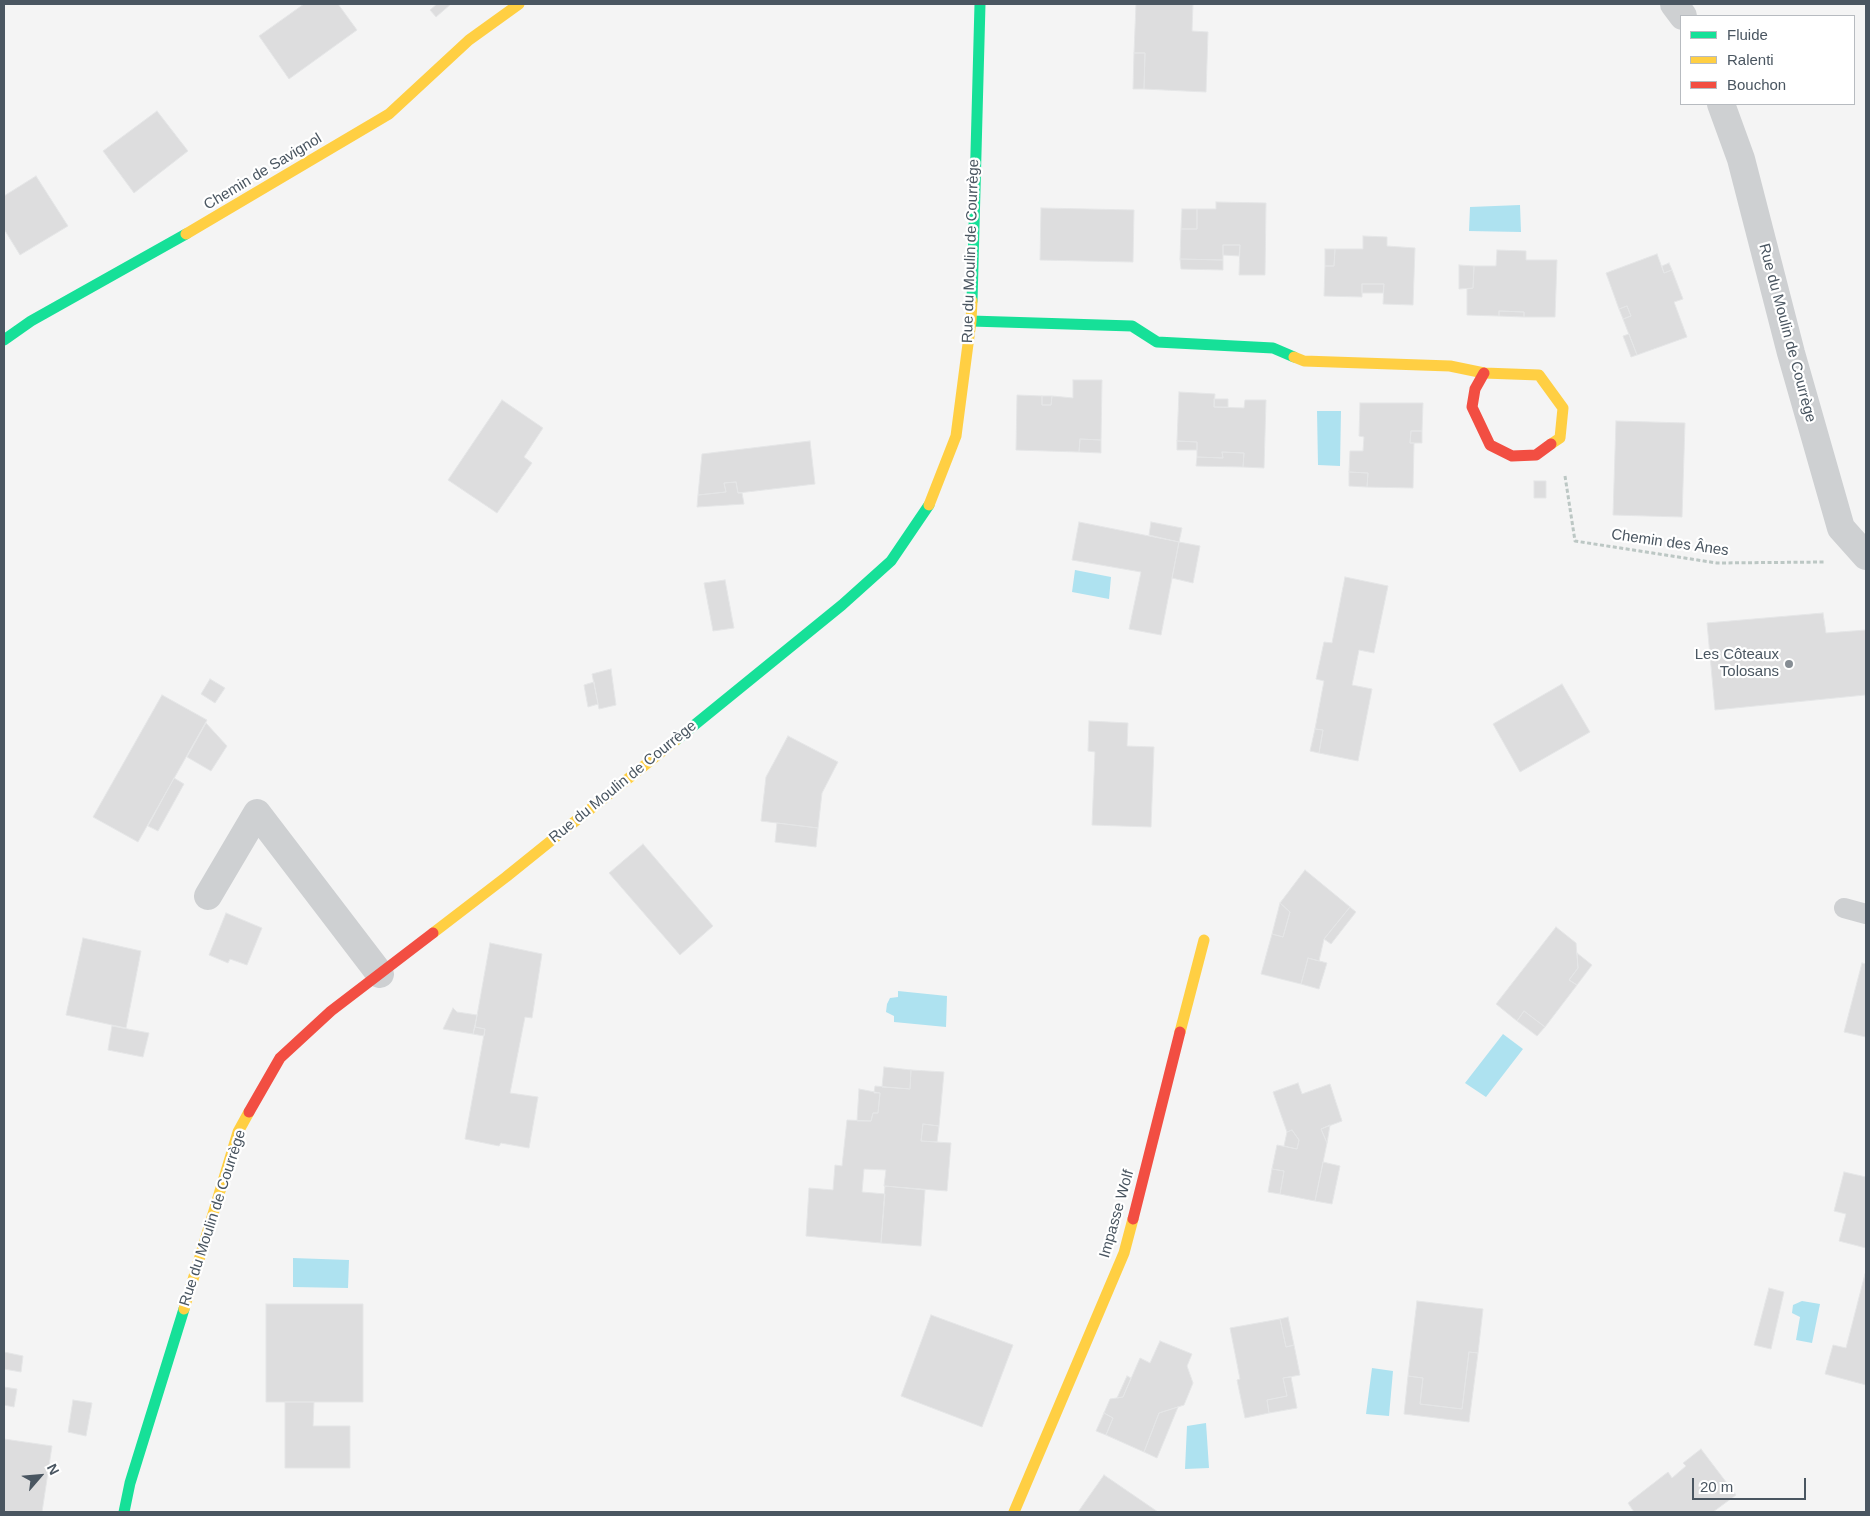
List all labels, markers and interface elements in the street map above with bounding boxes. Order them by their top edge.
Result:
legend [1680,15,1855,105]
text: Fluide [1727,26,1768,43]
text: Ralenti [1727,51,1774,68]
text: Bouchon [1727,76,1786,93]
street label: Chemin de Savignol [201,130,325,214]
street label: Rue du Moulin de Courrège [959,159,983,343]
street label: Rue du Moulin de Courrège [1754,242,1820,424]
street label: Chemin des Ânes [1610,526,1730,560]
place label: Les Côteaux Tolosans [1695,646,1779,681]
marker: Les Côteaux Tolosans [1783,658,1795,670]
street label: Rue du Moulin de Courrège [546,717,700,847]
street label: Rue du Moulin de Courrège [176,1128,250,1308]
street label: Impasse Wolf [1096,1168,1138,1260]
north arrow [15,1451,65,1501]
text: N [44,1461,63,1477]
scale bar [1695,1468,1809,1500]
text: 20 m [1700,1478,1733,1495]

